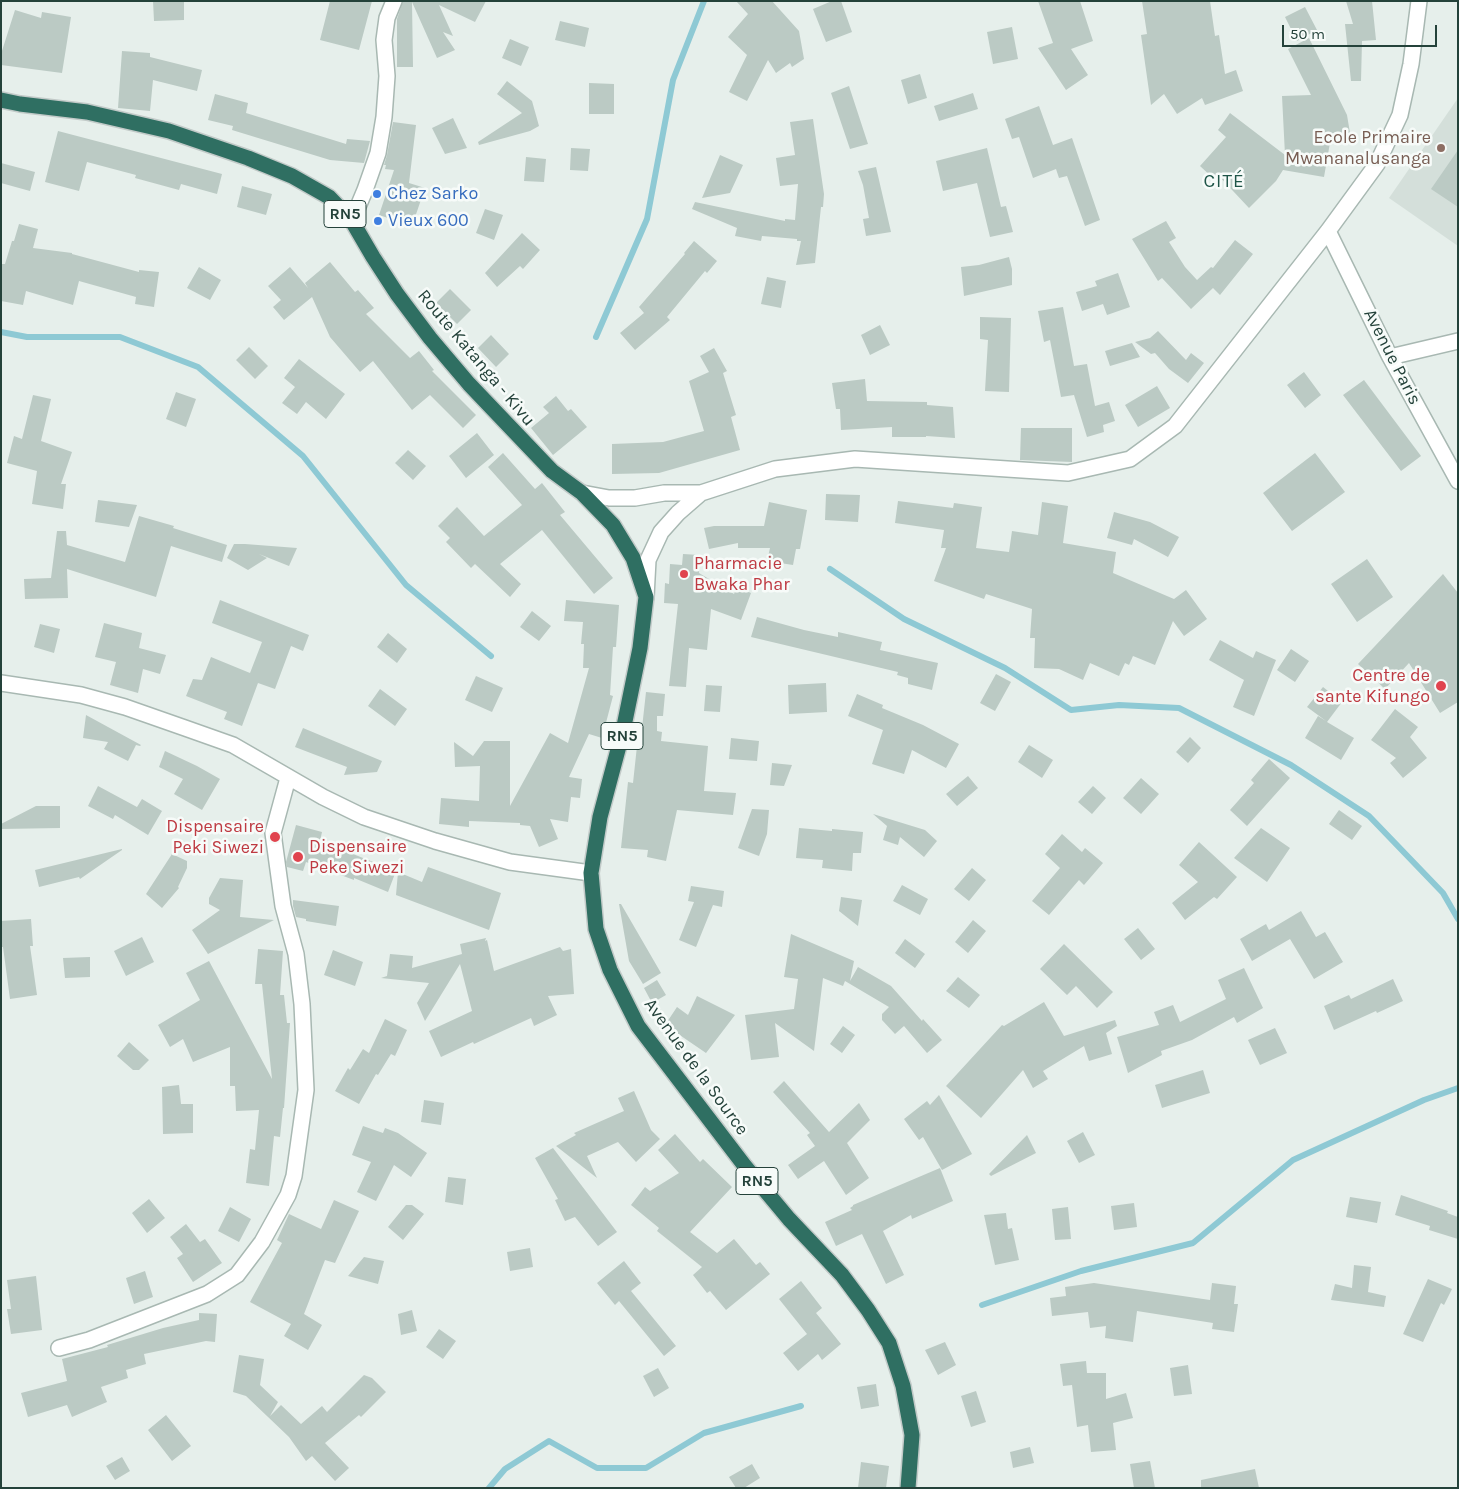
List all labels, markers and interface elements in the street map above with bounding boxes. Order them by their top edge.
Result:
scale bar [1284,15,1439,47]
text: 50 m [1290,25,1325,43]
place label: Ecole Primaire Mwananalusanga [1285,127,1431,170]
marker: Ecole Primaire Mwananalusanga [1435,142,1447,154]
district label: CITÉ [1203,171,1245,193]
place label: Chez Sarko [387,183,478,205]
marker: Chez Sarko [371,188,383,200]
road number: RN5 [324,200,366,228]
place label: Vieux 600 [388,210,469,232]
marker: Vieux 600 [372,215,384,227]
street label: Route Katanga - Kivu [413,285,539,431]
street label: Avenue Paris [1359,305,1425,409]
place label: Pharmacie Bwaka Phar [694,553,790,596]
marker: Pharmacie Bwaka Phar [678,568,690,580]
place label: Centre de sante Kifungo [1315,665,1430,708]
marker: Centre de sante Kifungo [1434,679,1448,693]
road number: RN5 [601,722,643,749]
place label: Dispensaire Peki Siwezi [166,816,264,859]
marker: Dispensaire Peki Siwezi [268,830,282,844]
place label: Dispensaire Peke Siwezi [309,836,407,879]
marker: Dispensaire Peke Siwezi [291,850,305,864]
street label: Avenue de la Source [639,994,753,1140]
road number: RN5 [736,1168,778,1194]

